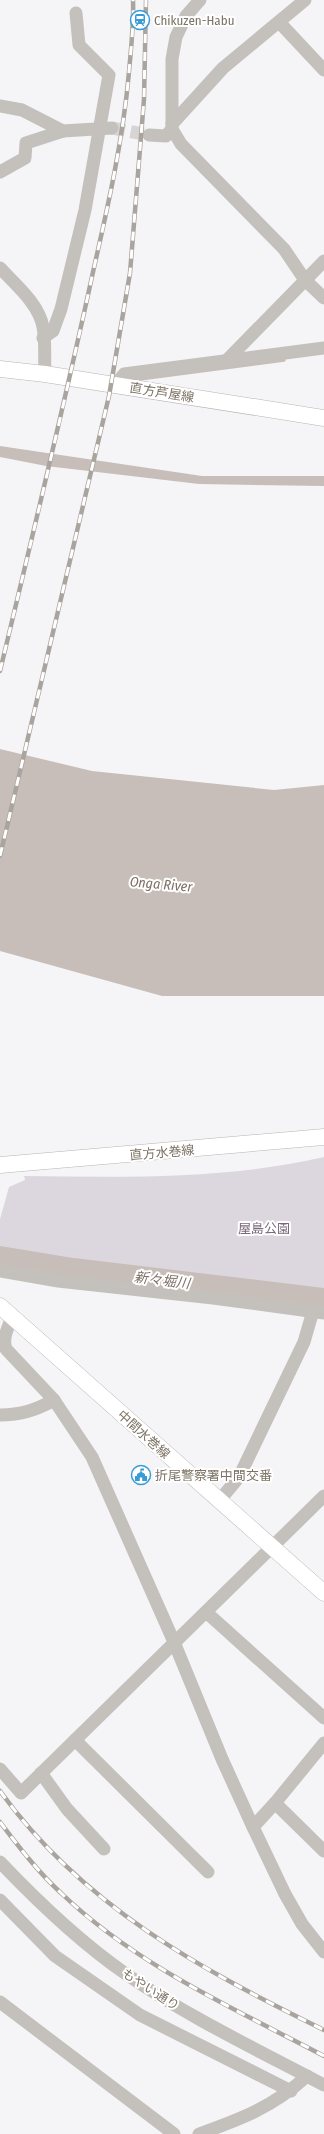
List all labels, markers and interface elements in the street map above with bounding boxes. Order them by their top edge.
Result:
station icon: Chikuzen-Habu [129,9,151,31]
place label: Chikuzen-Habu [154,13,234,28]
street label: 直方芦屋線 [129,380,195,405]
water label: Onga River [129,873,194,896]
street label: 直方水巻線 [129,1142,195,1163]
park label: 屋島公園 [238,1221,290,1236]
water label: 新々堀川 [133,1269,193,1293]
street label: 中間水巻線 [114,1407,173,1462]
public building icon: 折尾警察署中間交番 [130,1464,152,1486]
place label: 折尾警察署中間交番 [155,1468,272,1483]
street label: もやい通り [119,1965,182,2013]

